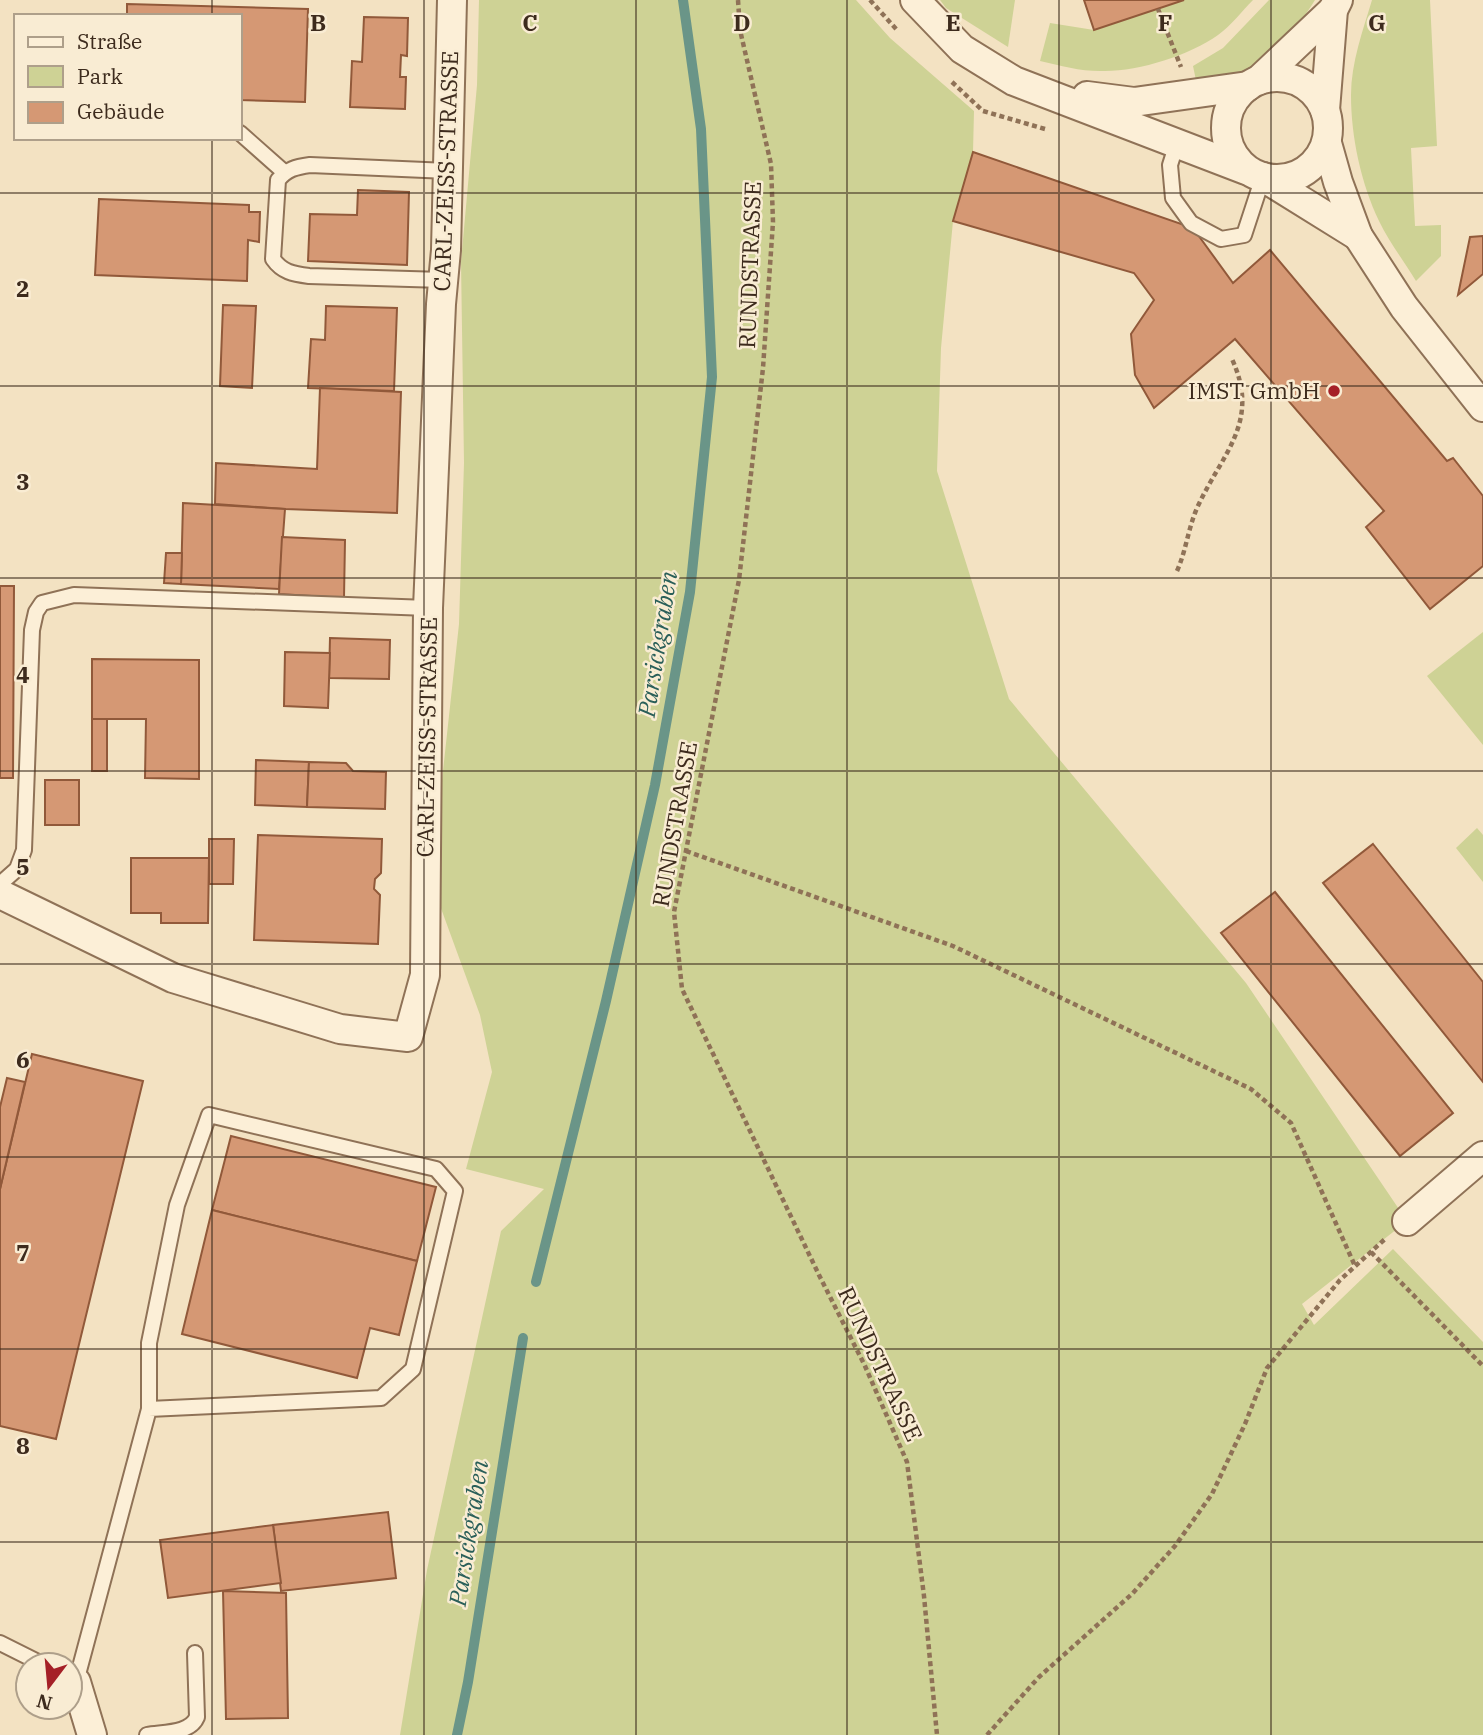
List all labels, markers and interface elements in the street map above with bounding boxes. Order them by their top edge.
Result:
text: B [310,7,326,37]
text: C [522,7,538,37]
text: D [733,7,751,37]
text: E [945,7,961,37]
text: F [1158,7,1172,37]
text: G [1368,7,1386,37]
legend [14,14,242,140]
text: Straße [77,27,142,55]
street label: CARL-ZEISS-STRASSE [426,50,464,292]
text: Park [77,62,124,90]
text: Gebäude [77,97,165,125]
street label: RUNDSTRASSE [731,181,767,349]
text: 2 [16,273,30,303]
place label: IMST GmbH [1188,375,1320,405]
marker: IMST GmbH [1326,383,1342,399]
text: 3 [16,466,30,496]
water label: Parsickgraben [630,568,684,720]
street label: CARL-ZEISS-STRASSE [409,616,443,858]
text: 4 [16,659,30,689]
street label: RUNDSTRASSE [645,739,703,909]
text: 5 [16,851,30,881]
text: 6 [16,1044,30,1074]
text: 7 [16,1237,30,1267]
street label: RUNDSTRASSE [832,1281,930,1446]
text: 8 [16,1430,30,1460]
water label: Parsickgraben [441,1457,495,1609]
north arrow [14,1651,84,1721]
text: N [34,1689,55,1716]

